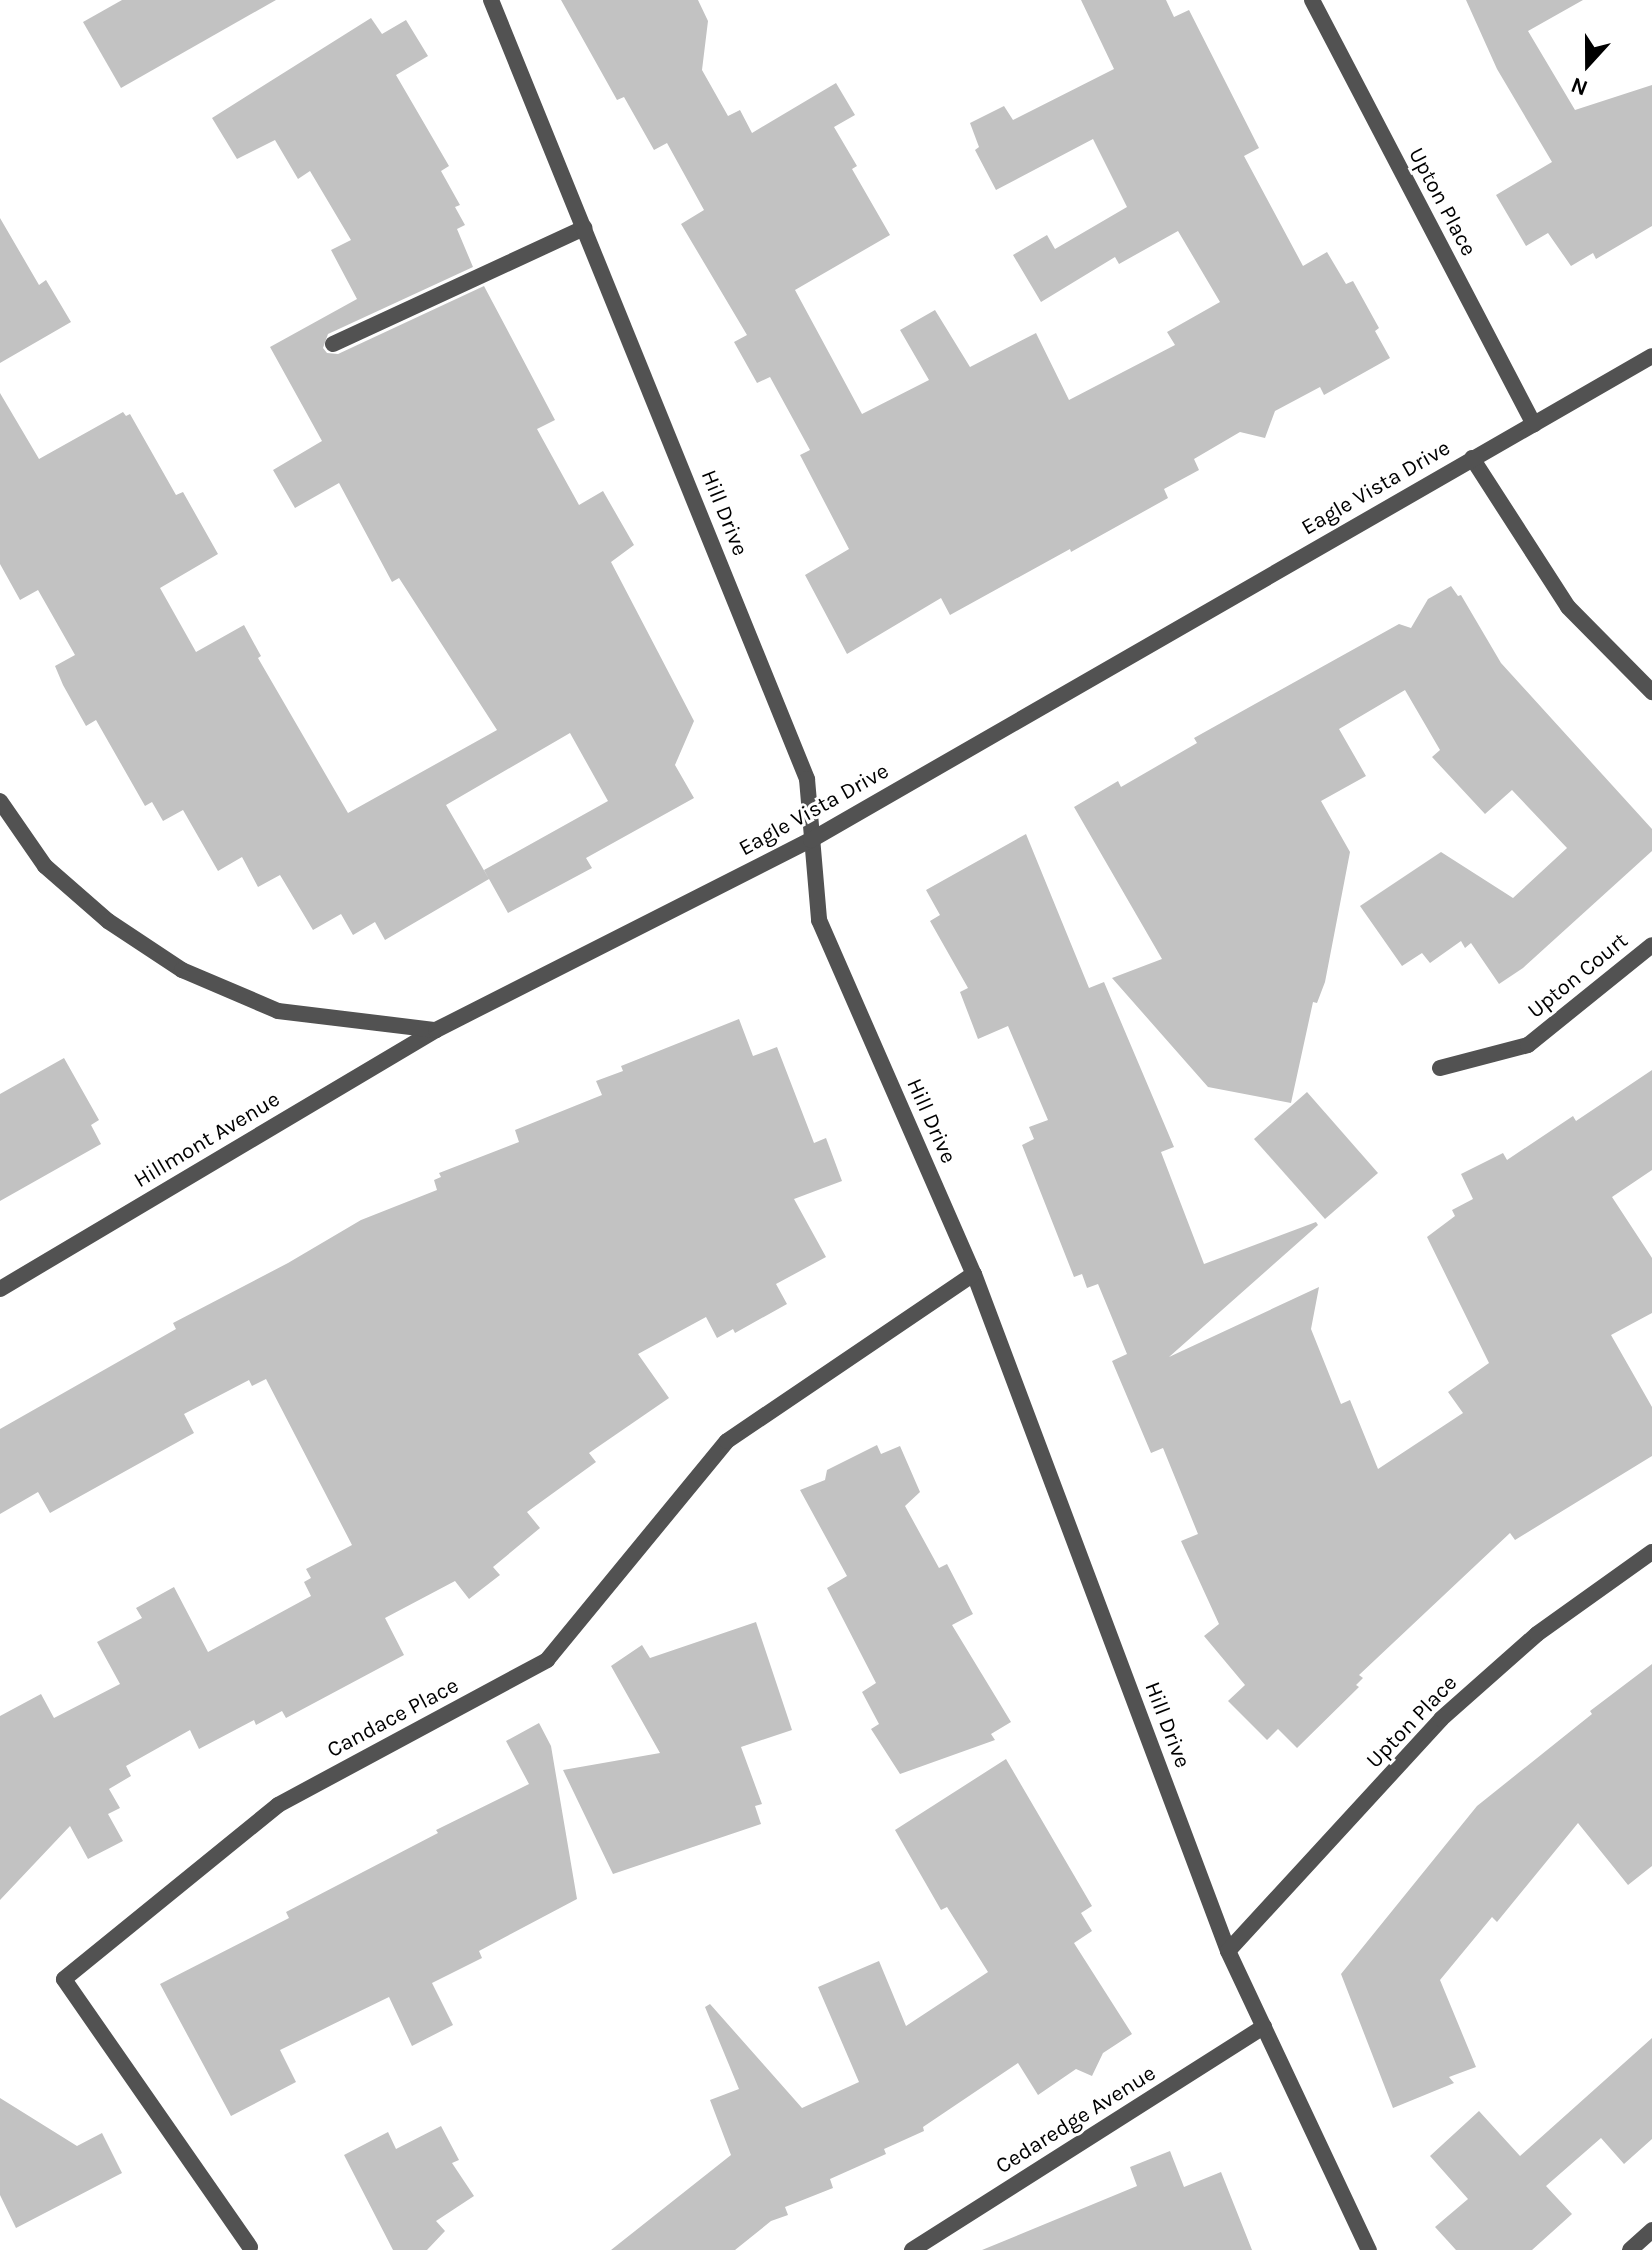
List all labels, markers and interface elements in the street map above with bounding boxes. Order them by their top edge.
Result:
north arrow [1548,24,1628,104]
text: N [1567,71,1591,101]
street label: Upton Place [1402,143,1482,261]
street label: Eagle Vista Drive [1297,435,1455,541]
street label: Hill Drive [695,466,753,560]
street label: Eagle Vista Drive [735,758,893,862]
street label: Upton Court [1523,928,1633,1024]
street label: Hill Drive [901,1074,961,1168]
street label: Hillmont Avenue [129,1086,285,1194]
street label: Upton Place [1361,1670,1463,1774]
street label: Candace Place [323,1672,463,1764]
street label: Hill Drive [1139,1678,1195,1772]
street label: Cedaredge Avenue [991,2060,1161,2180]

